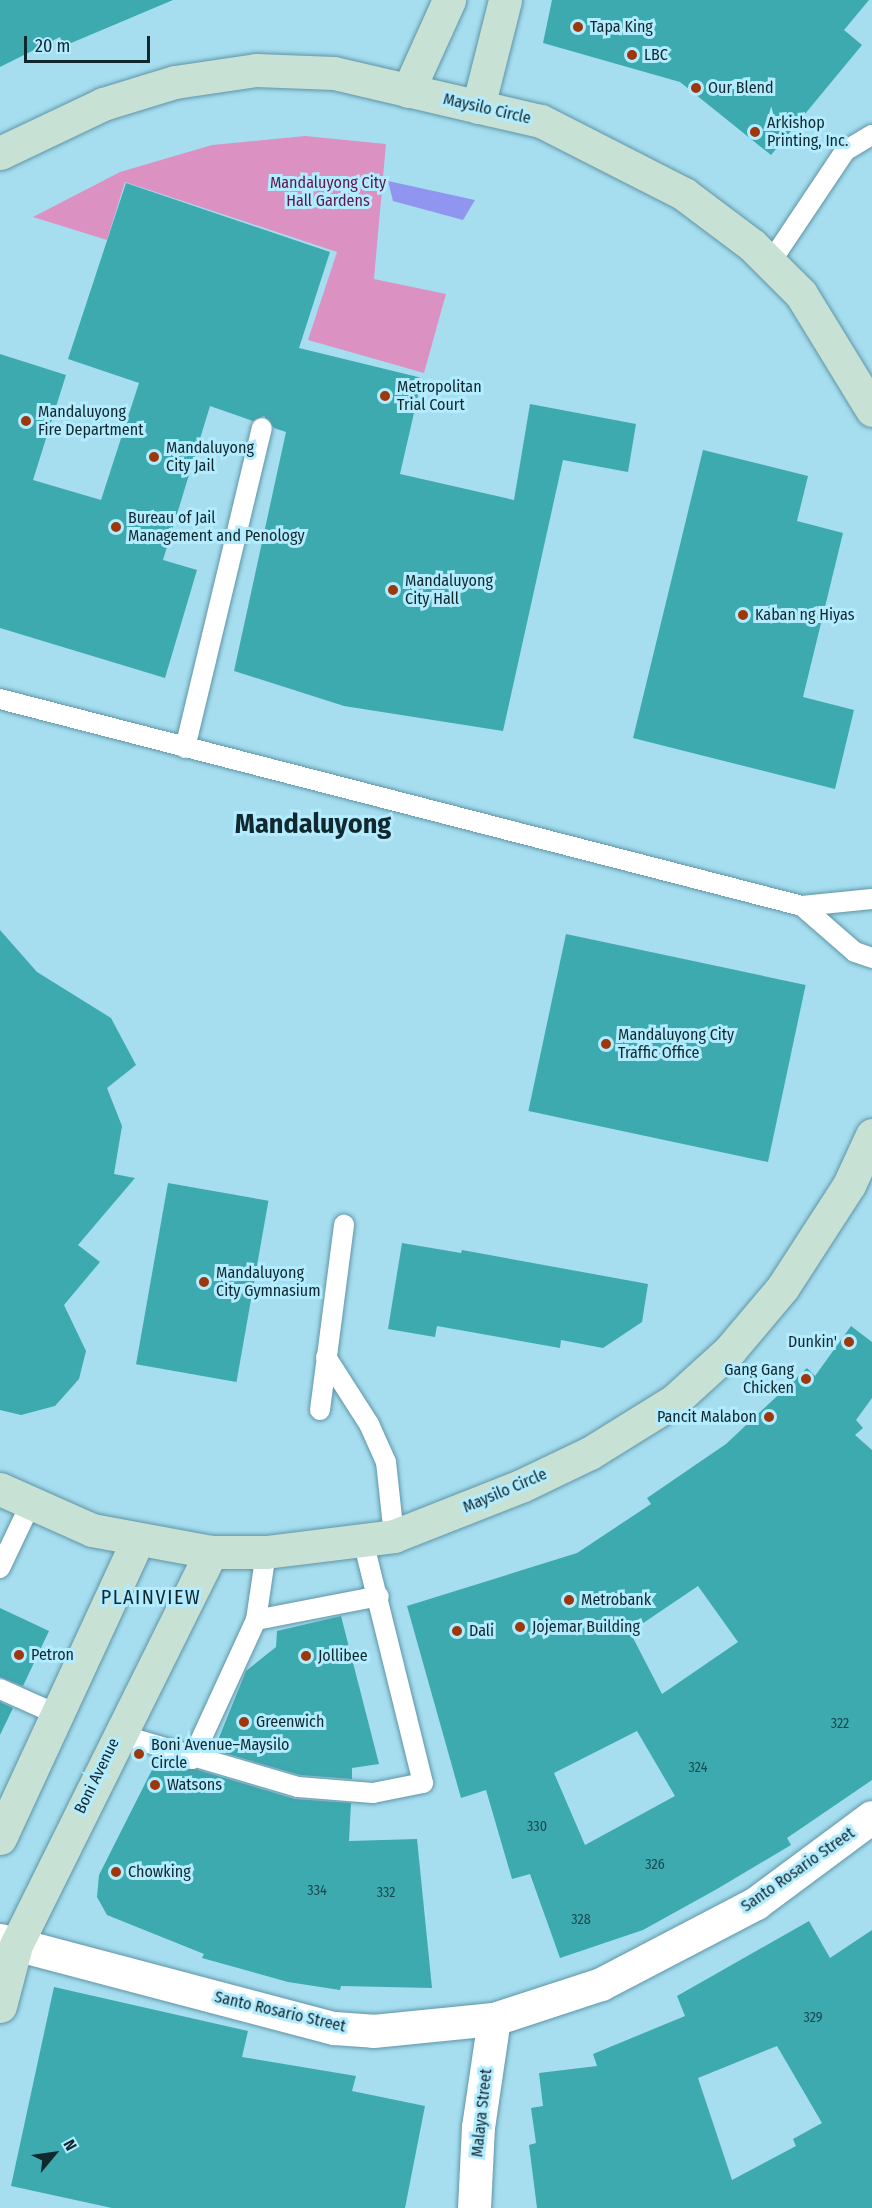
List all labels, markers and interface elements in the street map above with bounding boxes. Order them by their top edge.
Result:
place label: Tapa King [590,17,653,37]
marker: Tapa King [571,20,585,34]
scale bar [27,24,153,62]
text: 20 m [35,35,70,57]
place label: LBC [644,45,668,65]
marker: LBC [625,48,639,62]
place label: Our Blend [708,78,774,98]
marker: Our Blend [689,81,703,95]
street label: Maysilo Circle [441,90,533,128]
place label: Arkishop Printing, Inc. [767,113,848,151]
marker: Arkishop Printing, Inc. [748,125,762,139]
park label: Mandaluyong City Hall Gardens [270,173,386,211]
place label: Metropolitan Trial Court [397,377,482,415]
marker: Metropolitan Trial Court [378,389,392,403]
place label: Mandaluyong Fire Department [38,402,143,440]
marker: Mandaluyong Fire Department [19,414,33,428]
place label: Mandaluyong City Jail [166,438,254,476]
marker: Mandaluyong City Jail [147,450,161,464]
place label: Bureau of Jail Management and Penology [128,508,305,546]
marker: Bureau of Jail Management and Penology [109,520,123,534]
place label: Mandaluyong City Hall [405,571,493,609]
marker: Mandaluyong City Hall [386,583,400,597]
place label: Kaban ng Hiyas [755,605,855,625]
marker: Kaban ng Hiyas [736,608,750,622]
district label: Mandaluyong [235,807,391,841]
place label: Mandaluyong City Traffic Office [618,1025,734,1063]
marker: Mandaluyong City Traffic Office [599,1037,613,1051]
place label: Mandaluyong City Gymnasium [216,1263,321,1301]
marker: Mandaluyong City Gymnasium [197,1275,211,1289]
place label: Dunkin' [788,1332,837,1352]
marker: Dunkin' [842,1335,856,1349]
place label: Gang Gang Chicken [724,1360,794,1398]
marker: Gang Gang Chicken [799,1372,813,1386]
place label: Pancit Malabon [657,1407,757,1427]
marker: Pancit Malabon [762,1410,776,1424]
street label: Maysilo Circle [460,1465,550,1517]
district label: PLAINVIEW [101,1585,201,1609]
place label: Metrobank [581,1590,651,1610]
marker: Metrobank [562,1593,576,1607]
place label: Jojemar Building [532,1617,640,1637]
marker: Jojemar Building [513,1620,527,1634]
place label: Dali [469,1621,494,1641]
marker: Dali [450,1624,464,1638]
place label: Petron [31,1645,74,1665]
place label: Jollibee [318,1646,368,1666]
marker: Petron [12,1648,26,1662]
marker: Jollibee [299,1649,313,1663]
place label: Greenwich [256,1712,324,1732]
marker: Greenwich [237,1715,251,1729]
house number: 322 [831,1716,849,1732]
street label: Boni Avenue [71,1735,123,1817]
place label: Boni Avenue–Maysilo Circle [151,1735,289,1773]
marker: Boni Avenue–Maysilo Circle [132,1747,146,1761]
house number: 324 [689,1760,707,1776]
place label: Watsons [167,1775,222,1795]
marker: Watsons [148,1778,162,1792]
house number: 330 [527,1819,547,1835]
street label: Santo Rosario Street [738,1824,858,1916]
house number: 326 [645,1857,665,1873]
place label: Chowking [128,1862,191,1882]
marker: Chowking [109,1865,123,1879]
house number: 334 [307,1883,327,1899]
house number: 332 [377,1885,395,1901]
house number: 328 [571,1912,591,1928]
street label: Santo Rosario Street [213,1988,347,2036]
house number: 329 [803,2010,823,2026]
street label: Malaya Street [468,2068,496,2158]
north arrow [24,2124,84,2184]
text: N [60,2136,81,2154]

